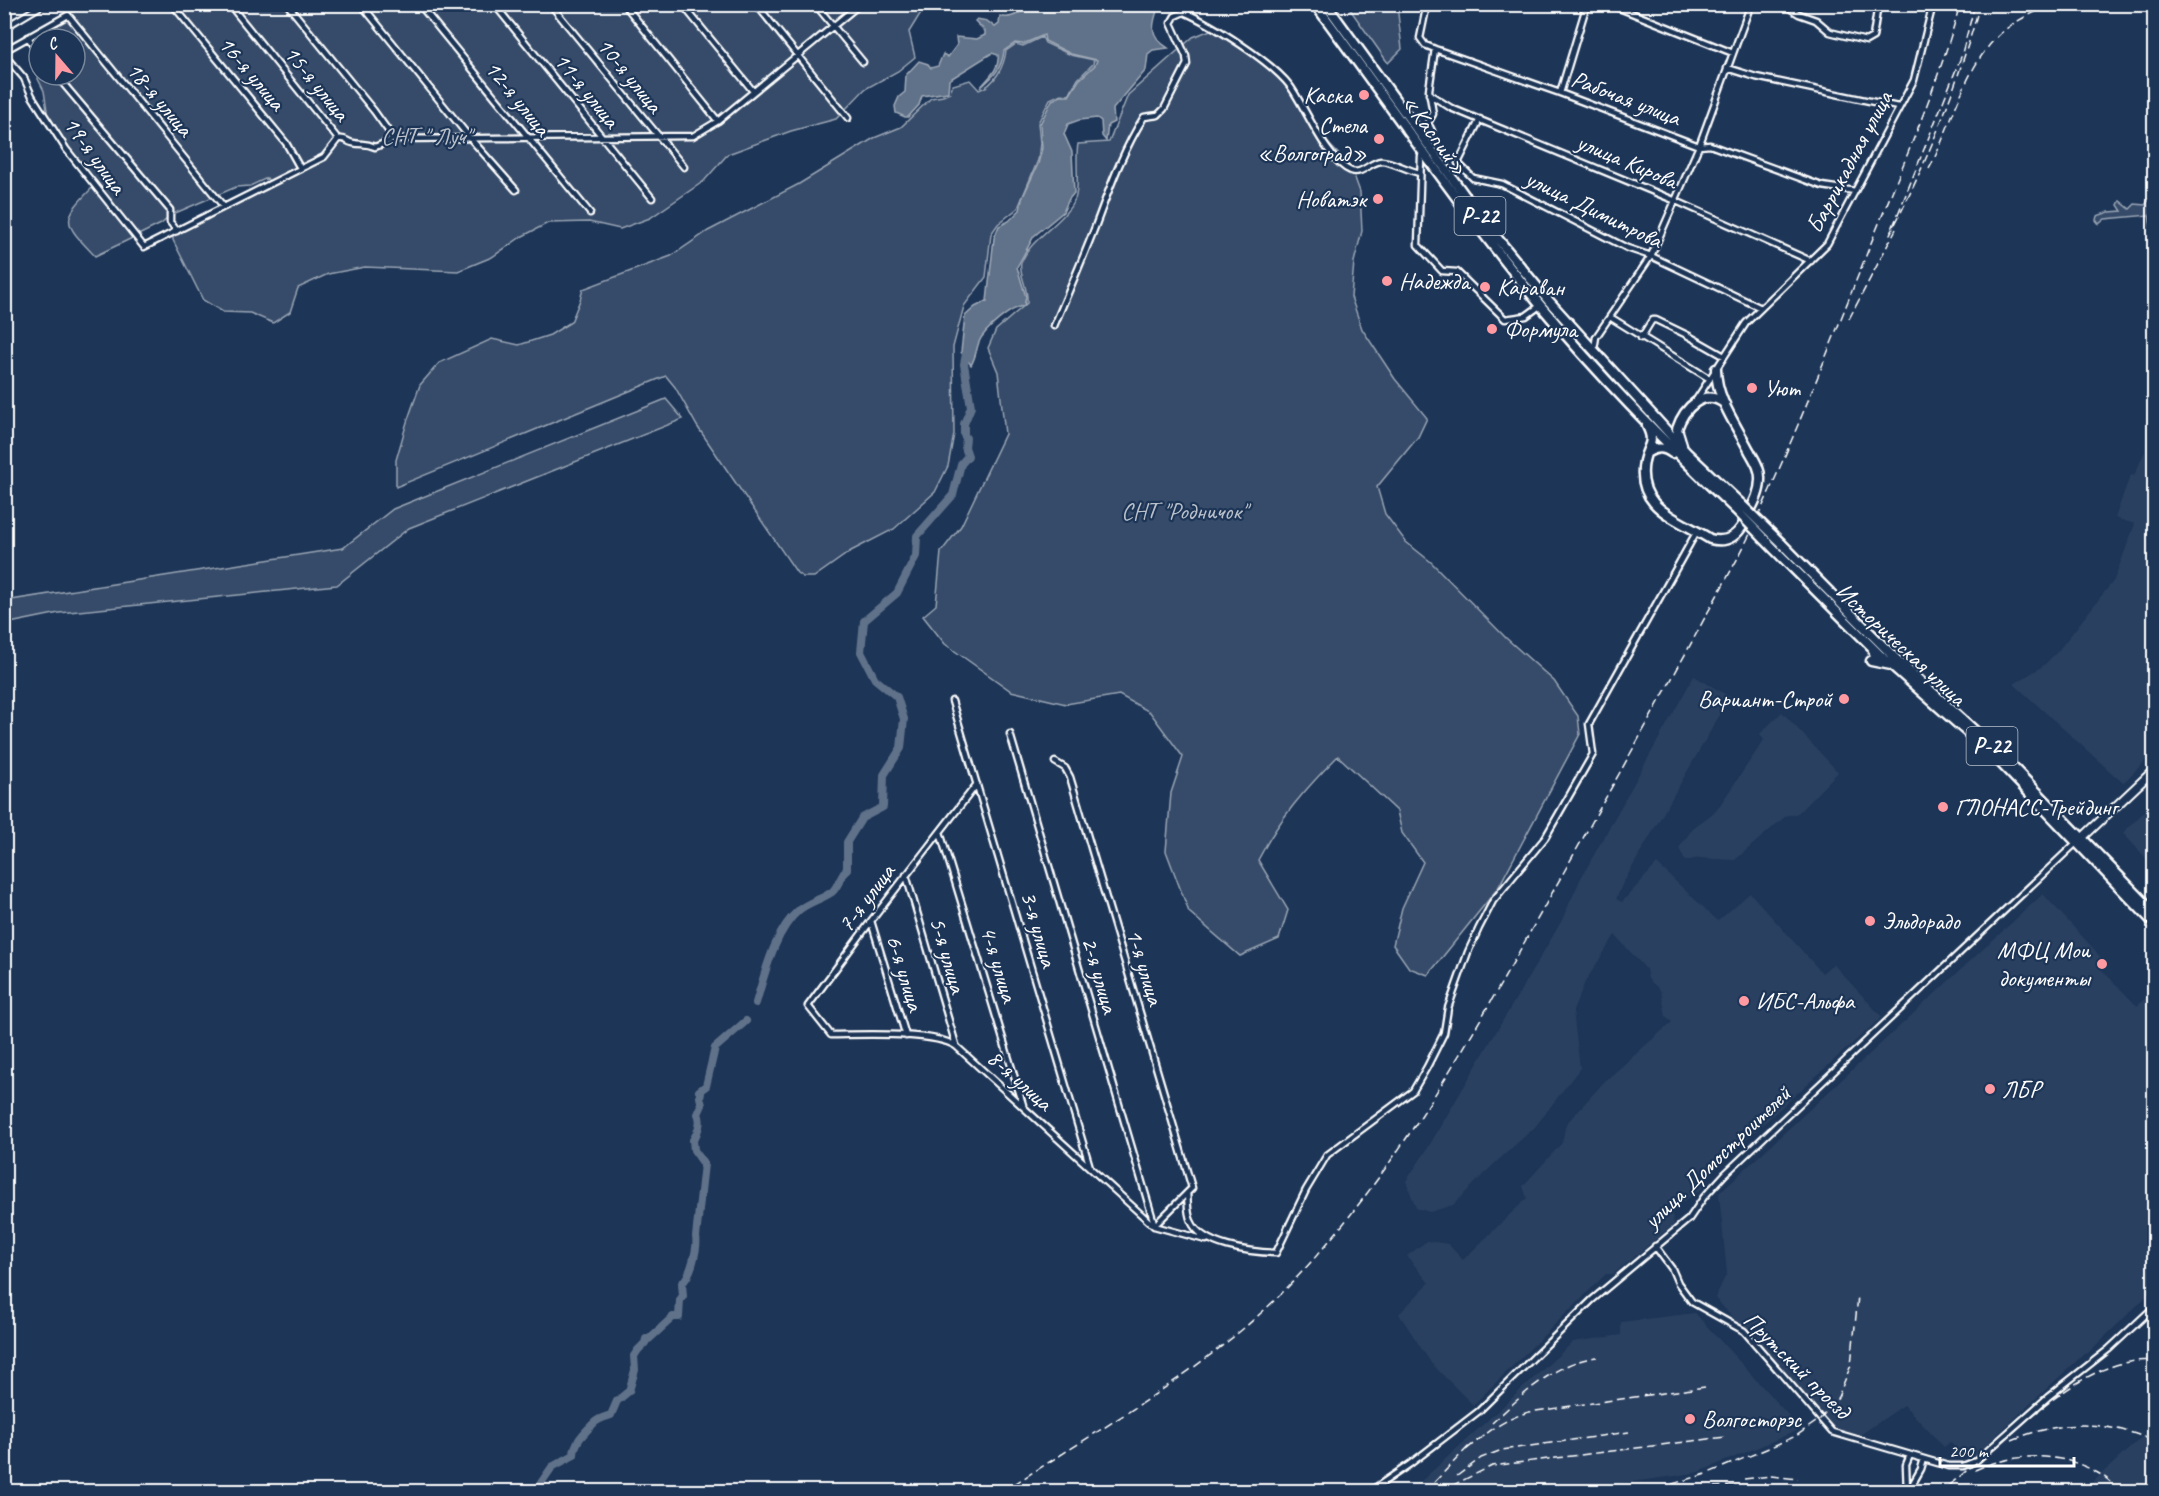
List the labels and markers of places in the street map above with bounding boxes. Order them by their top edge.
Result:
place label: Каска [1304,80,1353,110]
marker: Каска [1357,88,1371,102]
place label: Стела «Волгоград» [1257,110,1368,168]
marker: Стела «Волгоград» [1372,132,1386,146]
place label: Новатэк [1296,184,1368,214]
marker: Новатэк [1371,192,1385,206]
place label: Надежда [1399,266,1471,296]
place label: Караван [1497,272,1566,302]
marker: Надежда [1380,274,1394,288]
marker: Караван [1478,280,1492,294]
place label: Формула [1504,314,1579,344]
marker: Формула [1485,322,1499,336]
place label: Уют [1764,373,1801,403]
marker: Уют [1745,381,1759,395]
place label: Вариант-Строй [1698,684,1834,714]
marker: Вариант-Строй [1837,692,1851,706]
place label: ГЛОНАСС-Трейдинг [1955,792,2120,822]
marker: ГЛОНАСС-Трейдинг [1936,800,1950,814]
place label: Эльдорадо [1882,906,1961,936]
marker: Эльдорадо [1863,914,1877,928]
place label: МФЦ Мои документы [1997,935,2092,993]
marker: МФЦ Мои документы [2095,957,2109,971]
place label: ИБС-Альфа [1756,986,1856,1016]
marker: ИБС-Альфа [1737,994,1751,1008]
place label: ЛБР [2002,1074,2044,1104]
marker: ЛБР [1983,1082,1997,1096]
place label: Волгосторэс [1702,1404,1803,1434]
marker: Волгосторэс [1683,1412,1697,1426]

